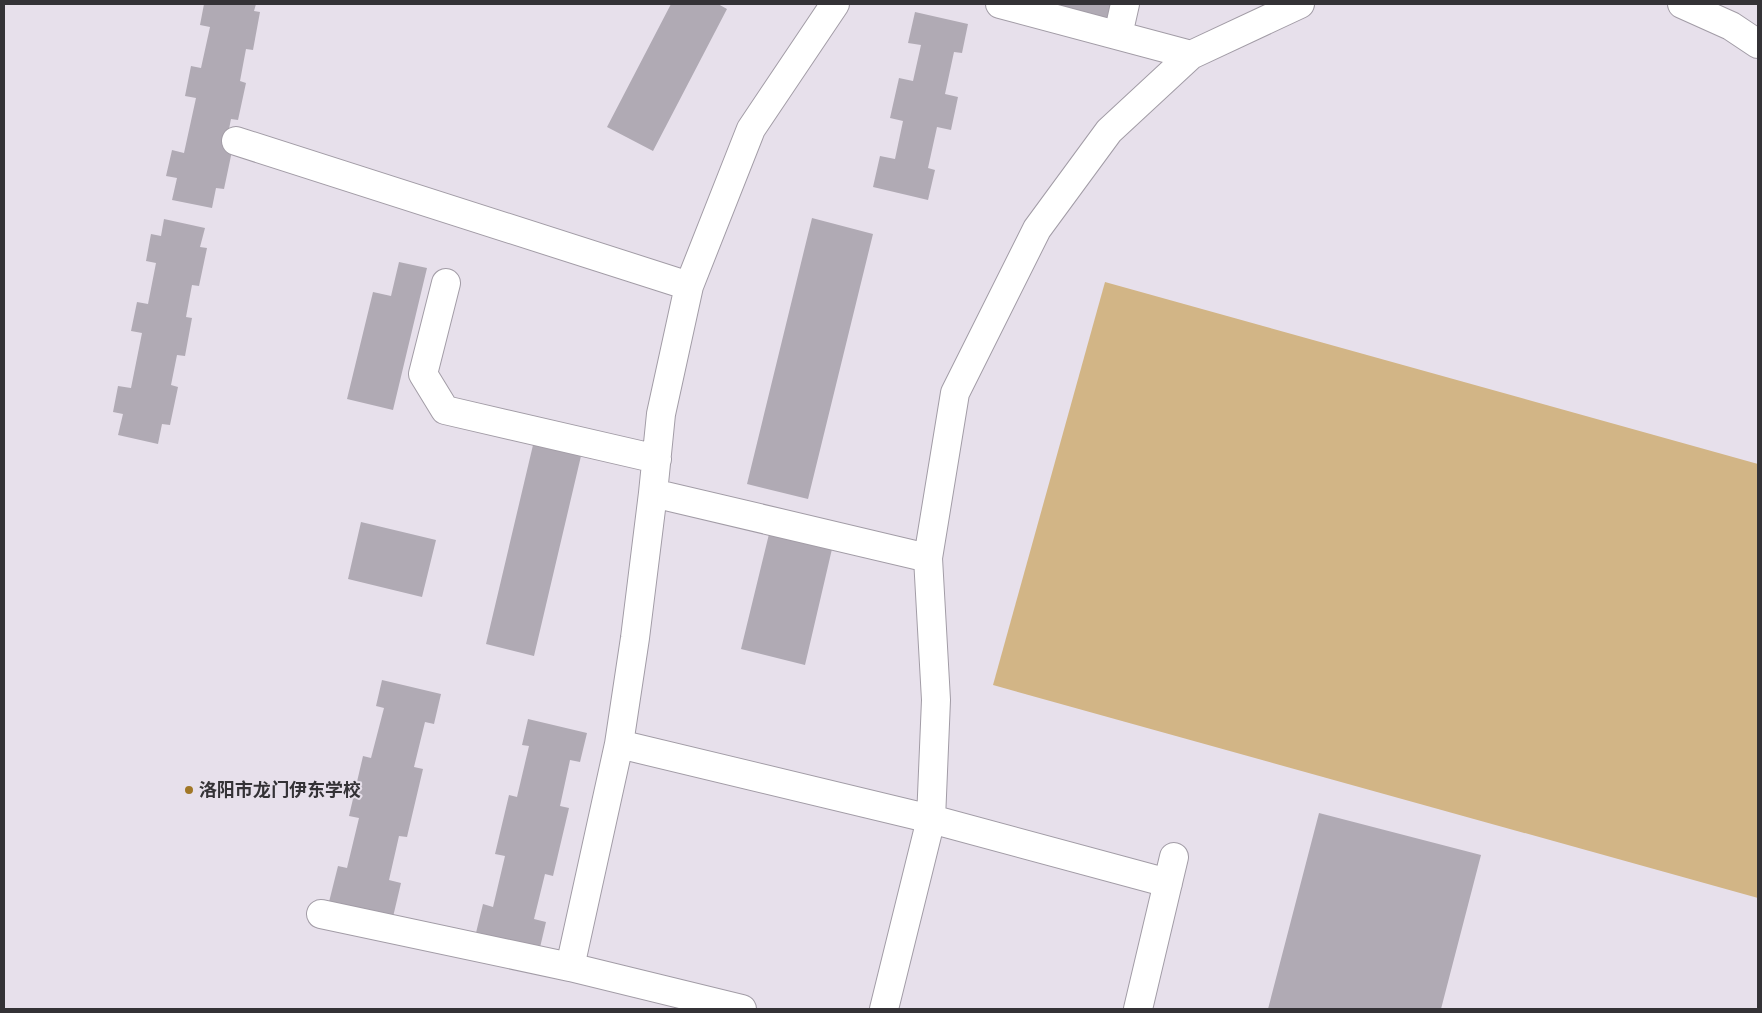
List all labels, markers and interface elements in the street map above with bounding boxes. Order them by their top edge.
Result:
place label: 洛阳市龙门伊东学校 [199,780,361,800]
marker: 洛阳市龙门伊东学校 [183,784,195,796]

